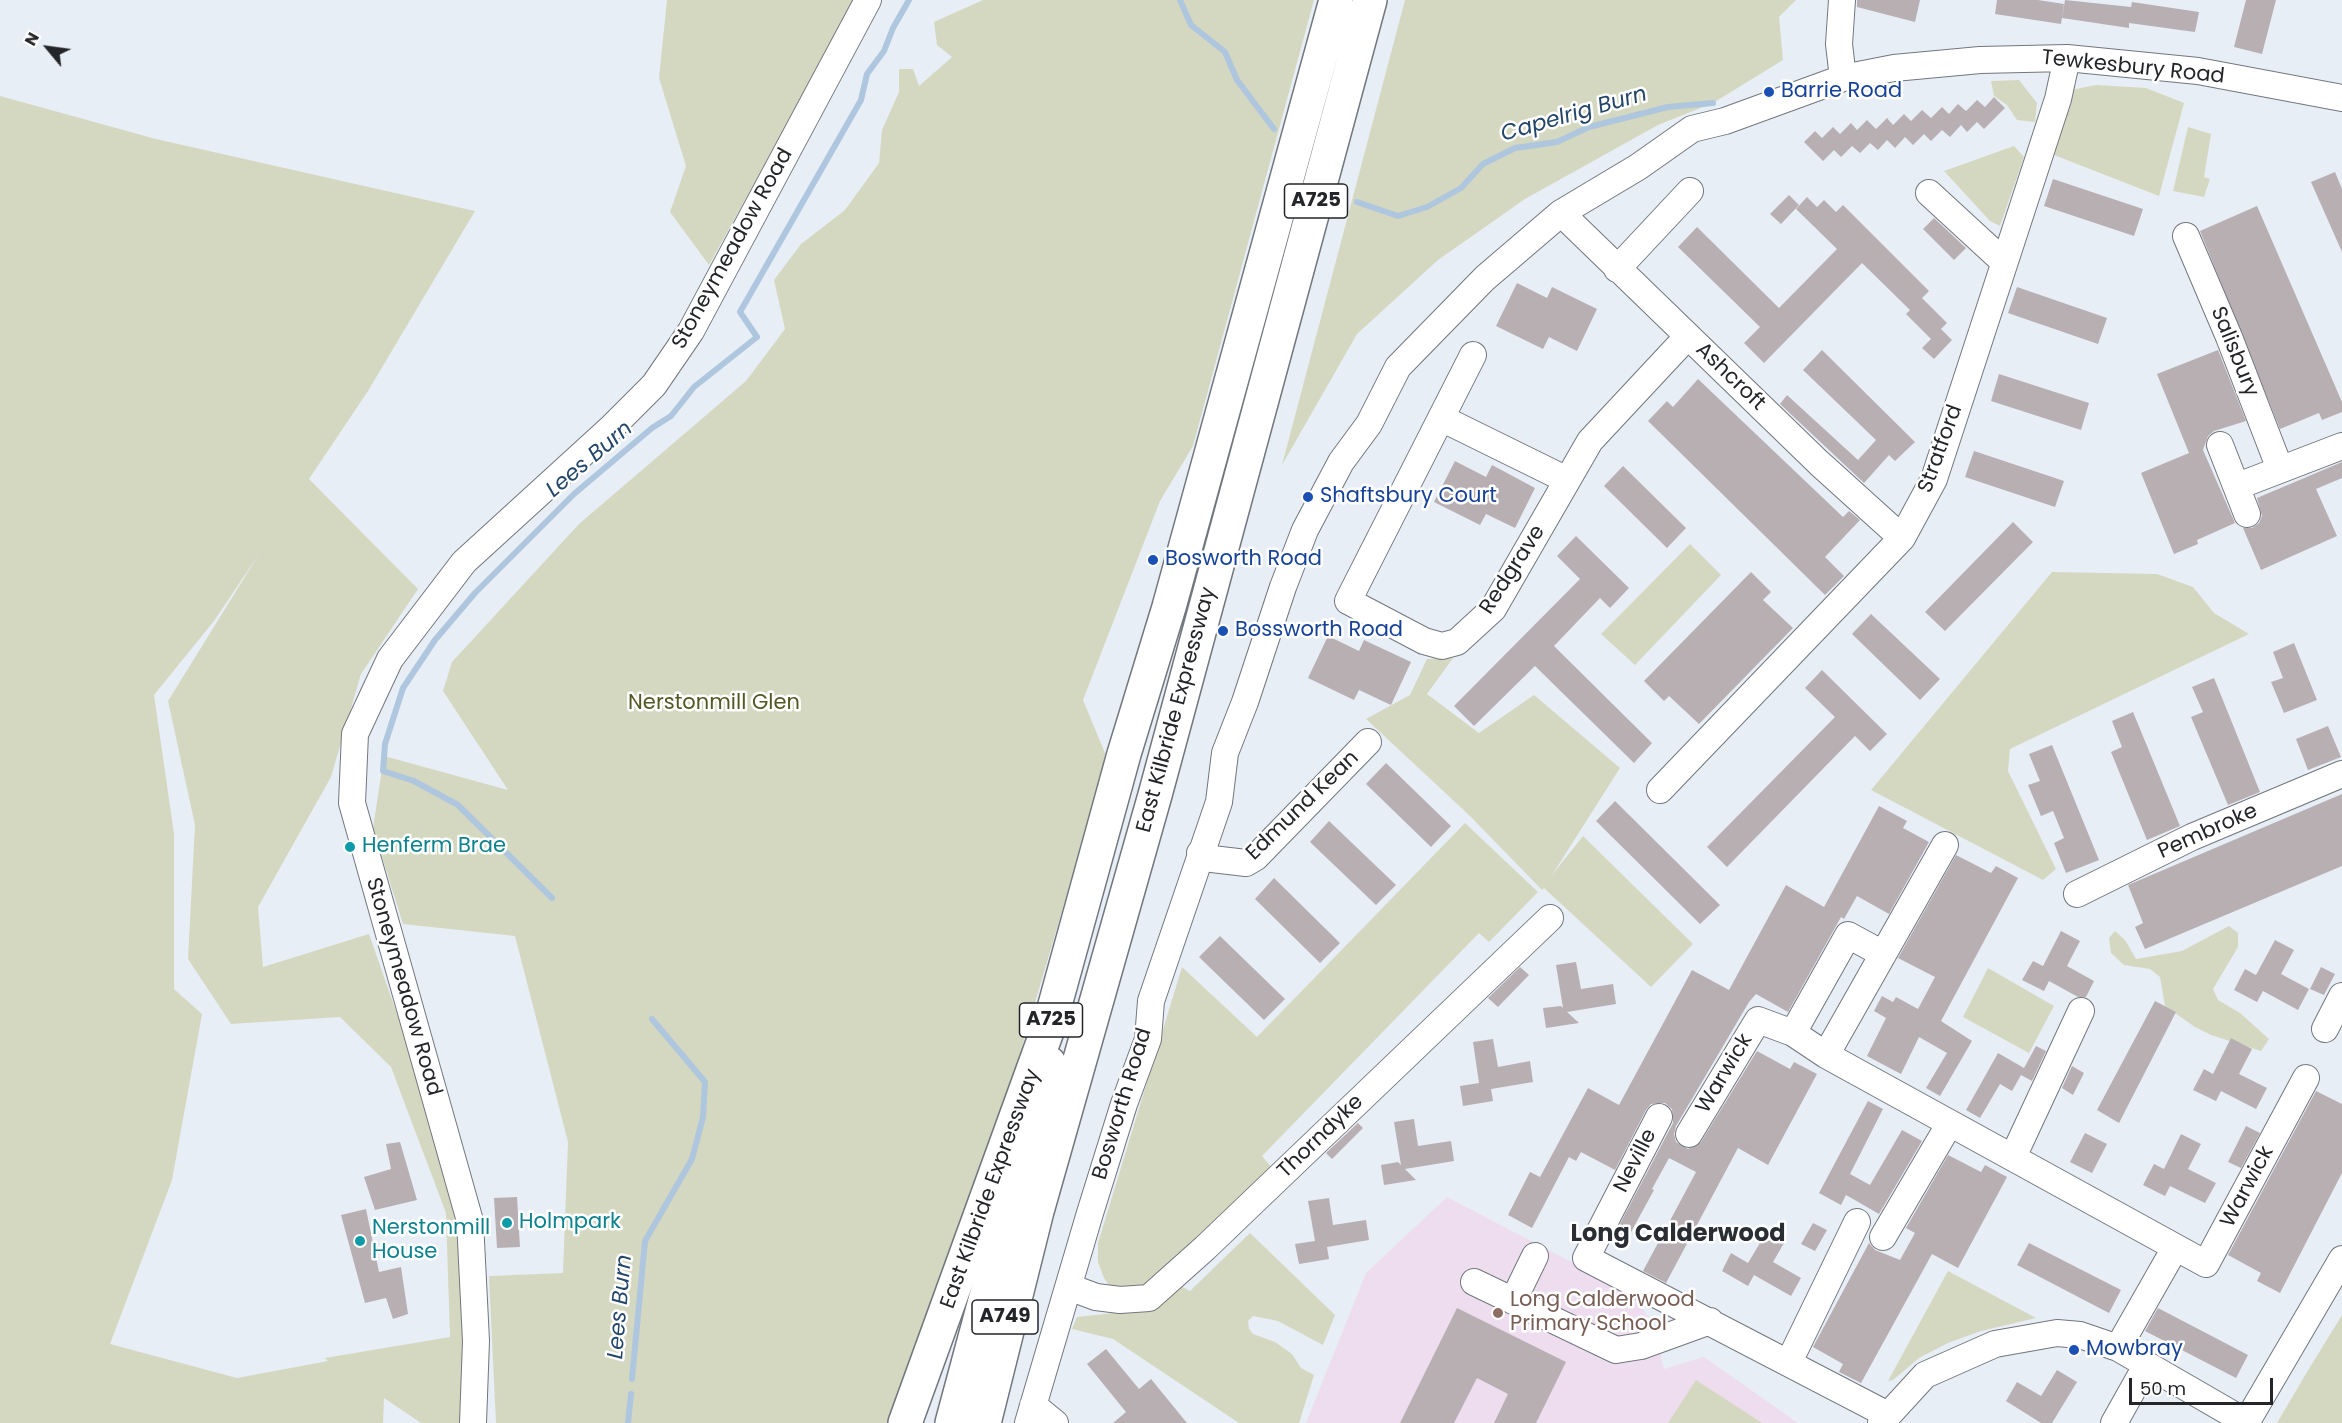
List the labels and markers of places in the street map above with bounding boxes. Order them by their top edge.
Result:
place label: Barrie Road [1781,79,1902,105]
marker: Barrie Road [1762,85,1776,99]
place label: Shaftsbury Court [1320,484,1497,510]
marker: Shaftsbury Court [1301,490,1315,504]
place label: Bosworth Road [1165,547,1322,573]
marker: Bosworth Road [1146,553,1160,567]
place label: Bossworth Road [1235,618,1403,644]
marker: Bossworth Road [1216,624,1230,638]
place label: Henferm Brae [362,834,506,860]
marker: Henferm Brae [343,840,357,854]
place label: Holmpark [519,1210,621,1236]
place label: Nerstonmill House [372,1216,490,1266]
marker: Holmpark [500,1216,514,1230]
marker: Nerstonmill House [353,1234,367,1248]
place label: Long Calderwood Primary School [1510,1288,1695,1338]
marker: Long Calderwood Primary School [1491,1306,1505,1320]
place label: Mowbray [2086,1337,2183,1363]
marker: Mowbray [2067,1343,2081,1357]

